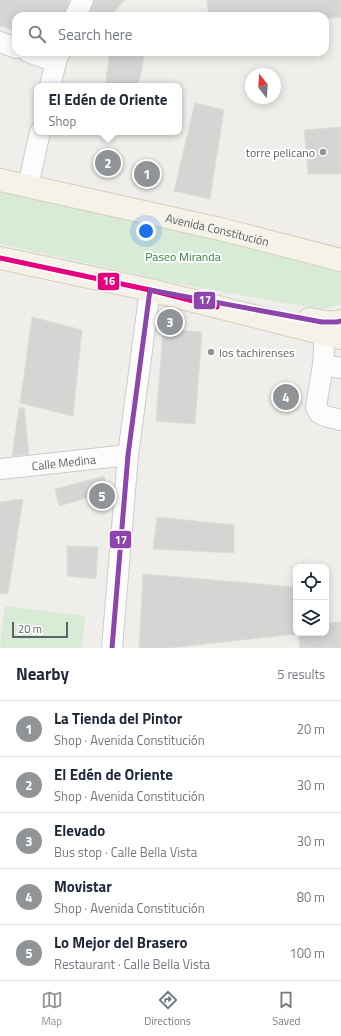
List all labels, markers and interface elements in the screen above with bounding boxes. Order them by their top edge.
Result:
search box [12,12,329,56]
icon: search [26,23,48,45]
text: Search here [58,23,132,46]
north arrow [245,68,281,104]
popup [34,83,182,135]
text: El Edén de Oriente [49,88,167,111]
text: Shop [49,111,76,131]
place label: torre pelicano [246,143,315,162]
marker: torre pelicano [318,147,328,157]
pin: 2 [95,148,121,178]
pin: 1 [134,159,160,189]
street label: Avenida Constitución [164,208,271,251]
your location [136,221,156,241]
park label: Paseo Miranda [145,247,221,266]
line badge: 16 [97,272,120,291]
text: 16 [103,273,115,289]
line badge: 17 [193,291,216,310]
text: 17 [199,292,211,308]
pin: 3 [157,307,183,337]
place label: los tachirenses [219,343,295,362]
marker: los tachirenses [206,347,216,357]
pin: 4 [273,382,299,412]
street label: Calle Medina [31,449,97,475]
pin: 5 [89,481,115,511]
line badge: 17 [109,530,132,549]
text: 17 [115,532,127,548]
map controls [293,564,329,636]
button: locate [293,564,329,600]
button: layers [293,600,329,636]
scale bar [12,620,68,639]
text: 20 m [18,621,42,637]
text: Nearby [16,661,69,687]
text: 5 results [277,664,325,684]
text: La Tienda del Pintor [54,707,182,730]
text: 1 [25,719,33,739]
text: 20 m [297,719,325,739]
text: Shop · Avenida Constitución [54,730,205,750]
text: El Edén de Oriente [54,763,173,786]
text: 2 [25,775,33,795]
text: 30 m [297,775,325,795]
text: Shop · Avenida Constitución [54,786,205,806]
text: Elevado [54,819,105,842]
text: 3 [25,831,33,851]
text: 30 m [297,831,325,851]
text: Bus stop · Calle Bella Vista [54,842,197,862]
text: Movistar [54,875,112,898]
text: 4 [25,887,33,907]
text: 80 m [297,887,325,907]
text: Shop · Avenida Constitución [54,898,205,918]
text: Lo Mejor del Brasero [54,931,187,954]
text: 5 [25,943,33,963]
text: 100 m [289,943,325,963]
text: Restaurant · Calle Bella Vista [54,954,210,974]
tab: Map [41,989,63,1029]
tab: Directions [144,989,191,1029]
tab: Saved [272,989,300,1029]

